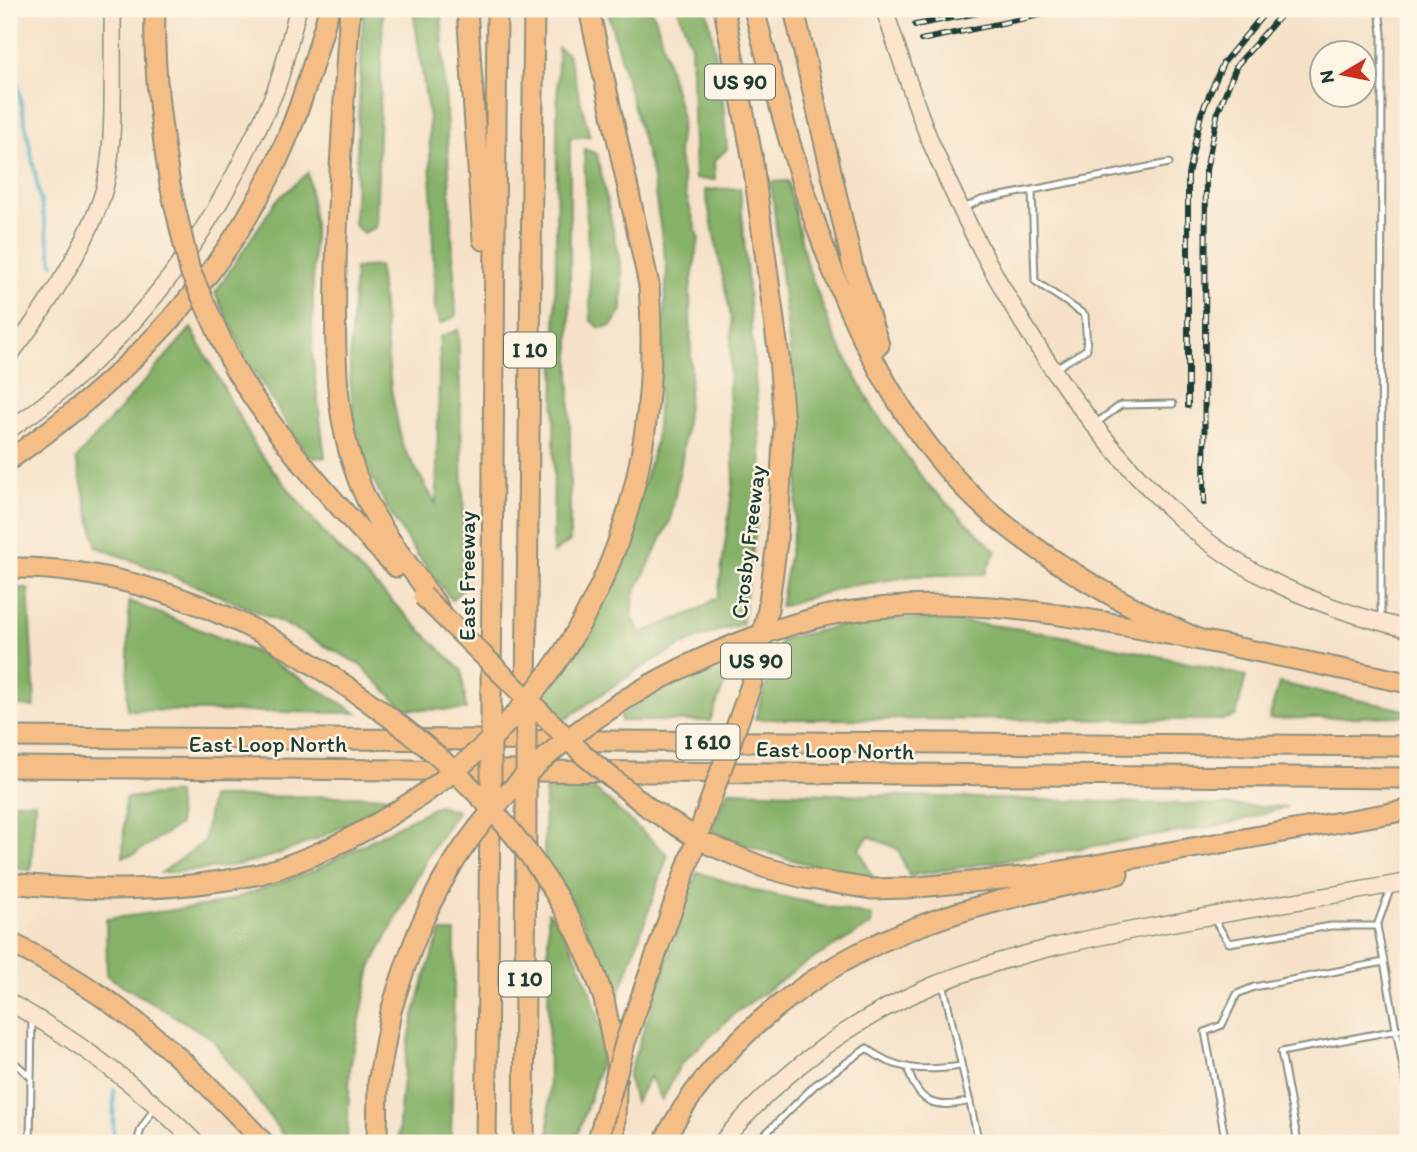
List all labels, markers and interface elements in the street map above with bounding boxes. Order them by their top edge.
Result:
north arrow [1308,38,1378,108]
road number: US 90 [705,64,775,100]
text: N [1314,69,1339,85]
road number: I 10 [504,332,556,368]
street label: Crosby Freeway [725,463,771,620]
street label: East Freeway [453,511,481,641]
road number: US 90 [721,644,791,678]
road number: I 610 [676,724,740,760]
street label: East Loop North [189,730,347,758]
street label: East Loop North [756,735,914,765]
road number: I 10 [499,962,551,996]

